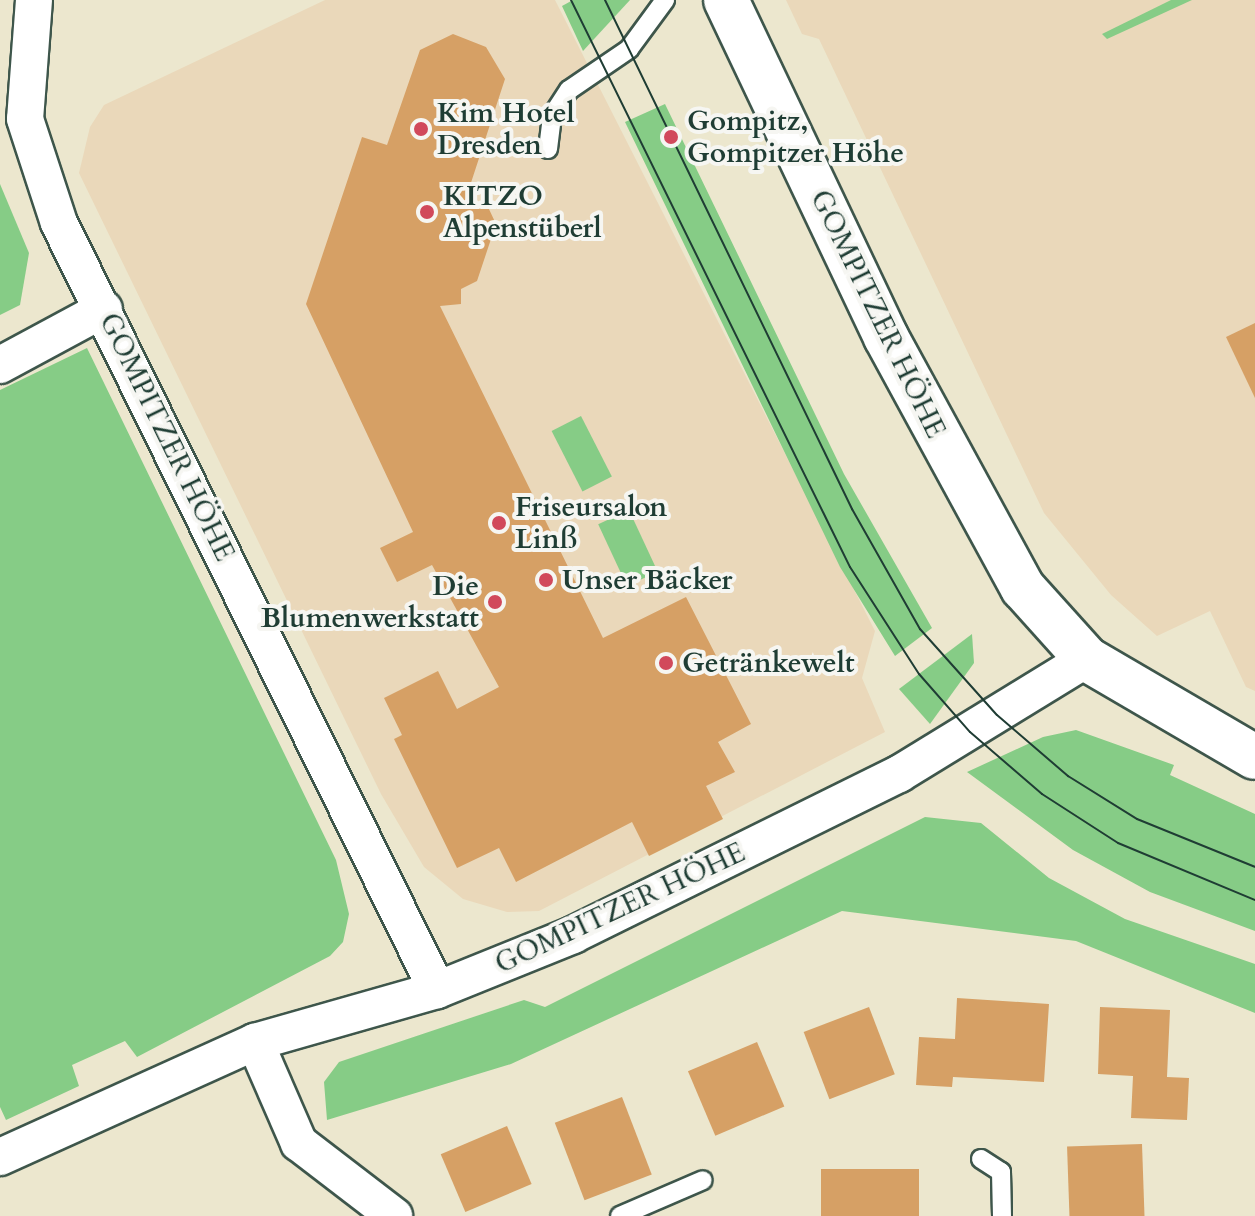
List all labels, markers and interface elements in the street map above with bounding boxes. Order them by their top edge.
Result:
place label: Kim Hotel Dresden [437,96,575,162]
place label: Gompitz, Gompitzer Höhe [687,104,904,170]
marker: Kim Hotel Dresden [412,120,430,138]
marker: Gompitz, Gompitzer Höhe [662,128,680,146]
place label: KITZO Alpenstüberl [443,179,602,245]
street label: GOMPITZER HÖHE [803,184,953,444]
marker: KITZO Alpenstüberl [418,203,436,221]
street label: GOMPITZER HÖHE [92,307,242,567]
place label: Friseursalon Linß [515,490,667,556]
marker: Friseursalon Linß [490,514,508,532]
place label: Unser Bäcker [562,563,732,597]
place label: Die Blumenwerkstatt [261,569,479,635]
marker: Unser Bäcker [537,571,555,589]
marker: Die Blumenwerkstatt [486,593,504,611]
place label: Getränkewelt [682,646,855,680]
marker: Getränkewelt [657,654,675,672]
street label: GOMPITZER HÖHE [490,835,750,981]

